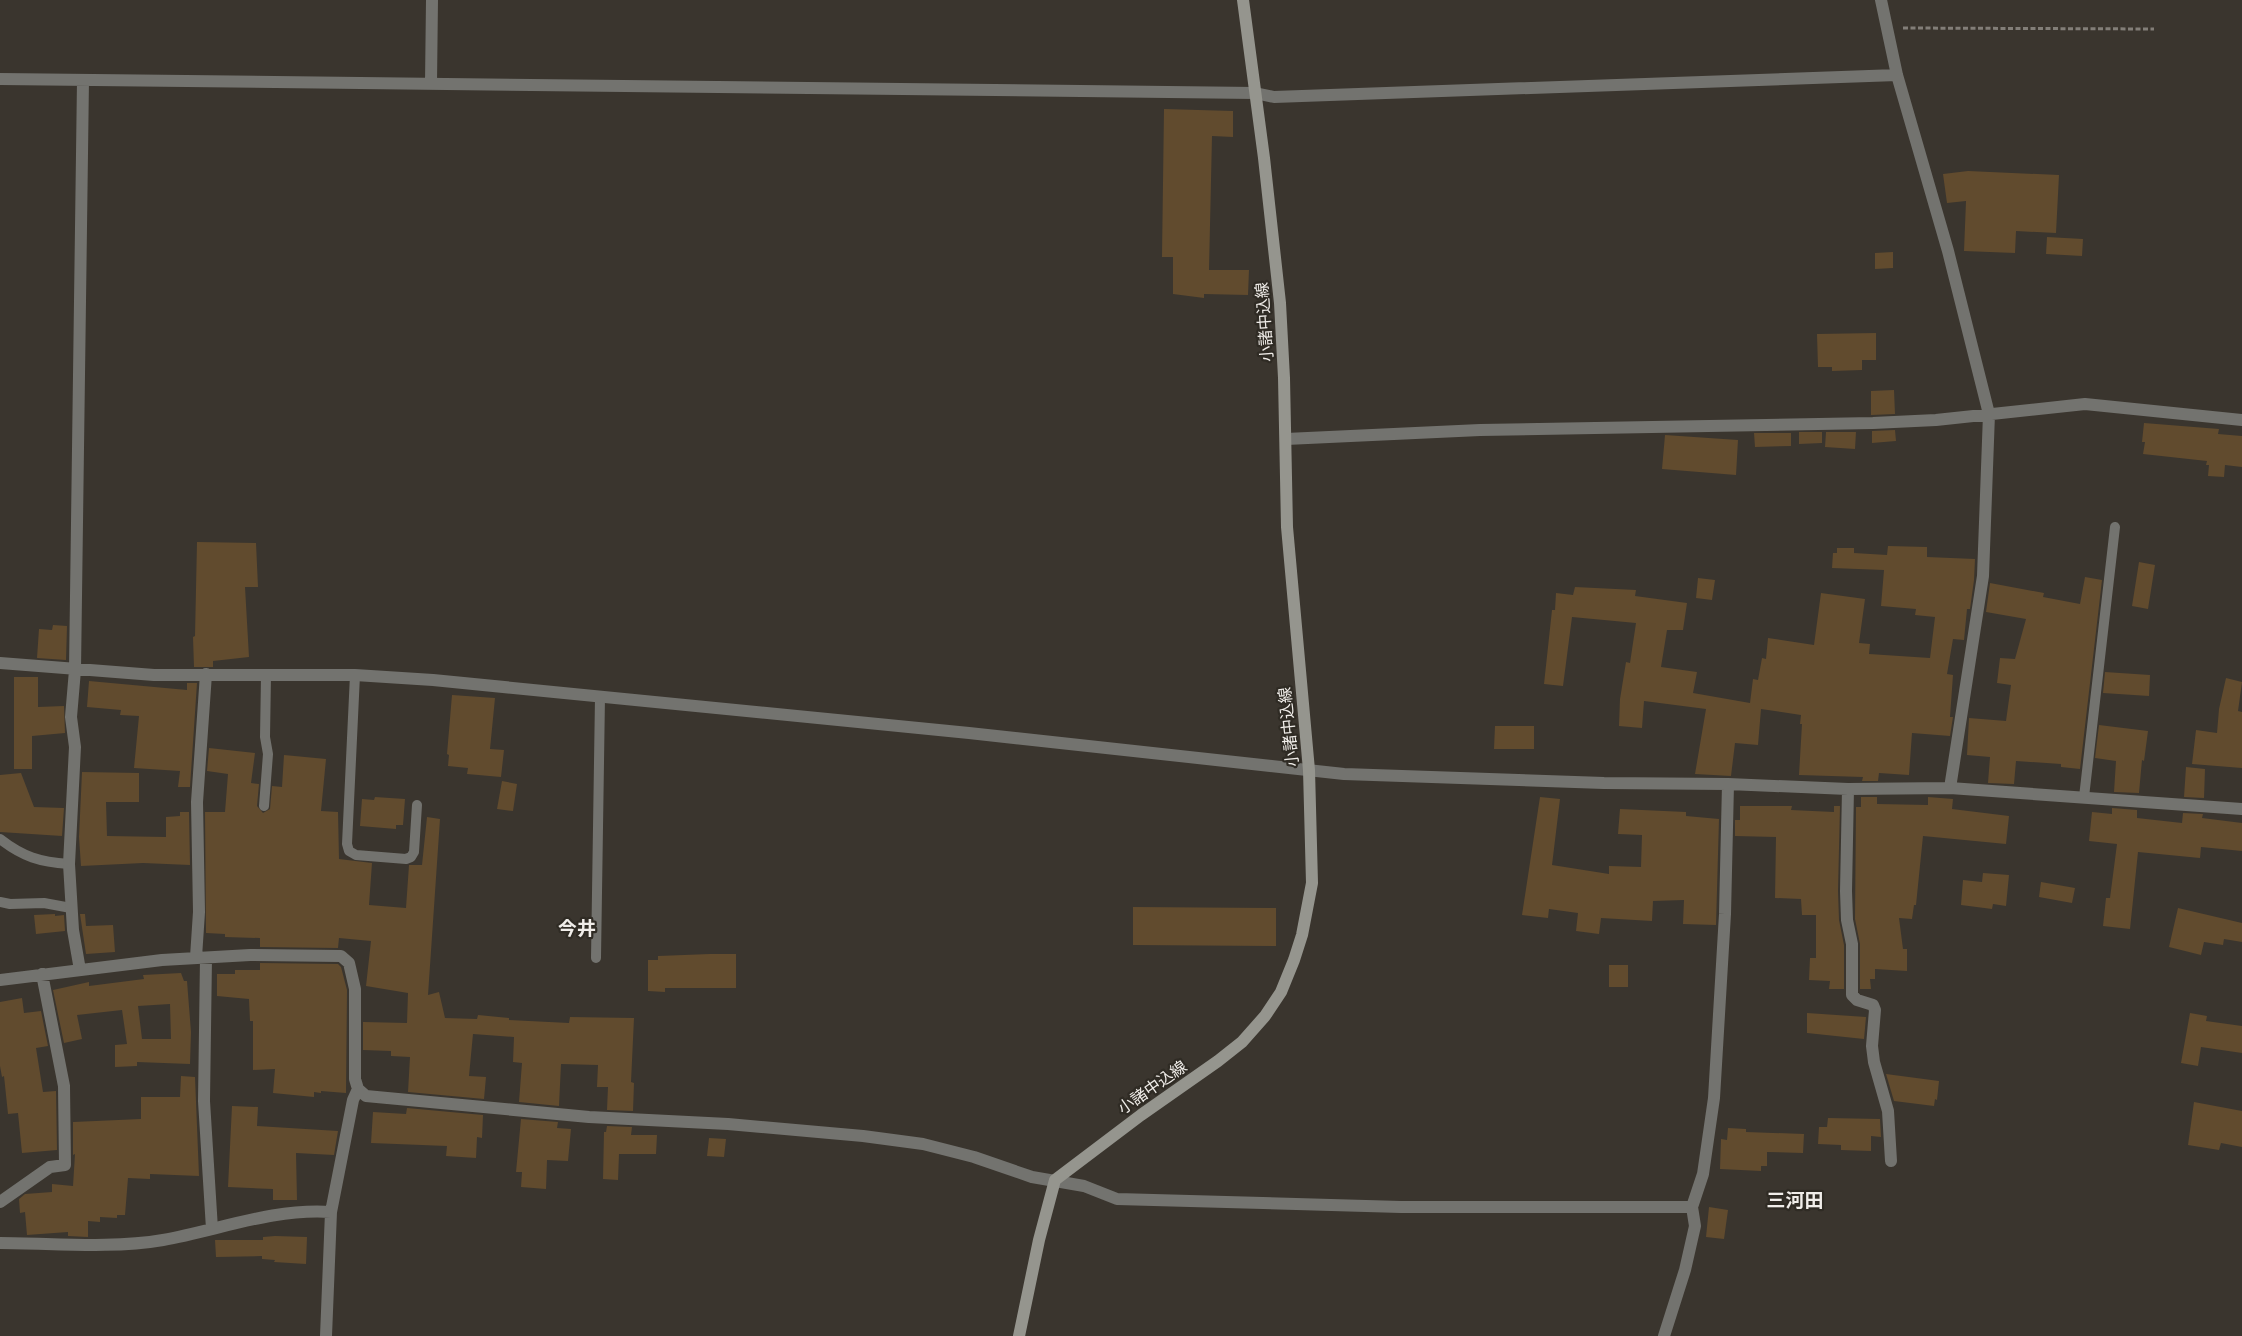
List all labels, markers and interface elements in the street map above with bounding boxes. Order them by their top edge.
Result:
street label: 小諸中込線 [1251,281,1276,363]
street label: 小諸中込線 [1274,686,1301,768]
district label: 今井 [558,916,596,939]
street label: 小諸中込線 [1113,1056,1190,1117]
district label: 三河田 [1766,1188,1824,1211]

